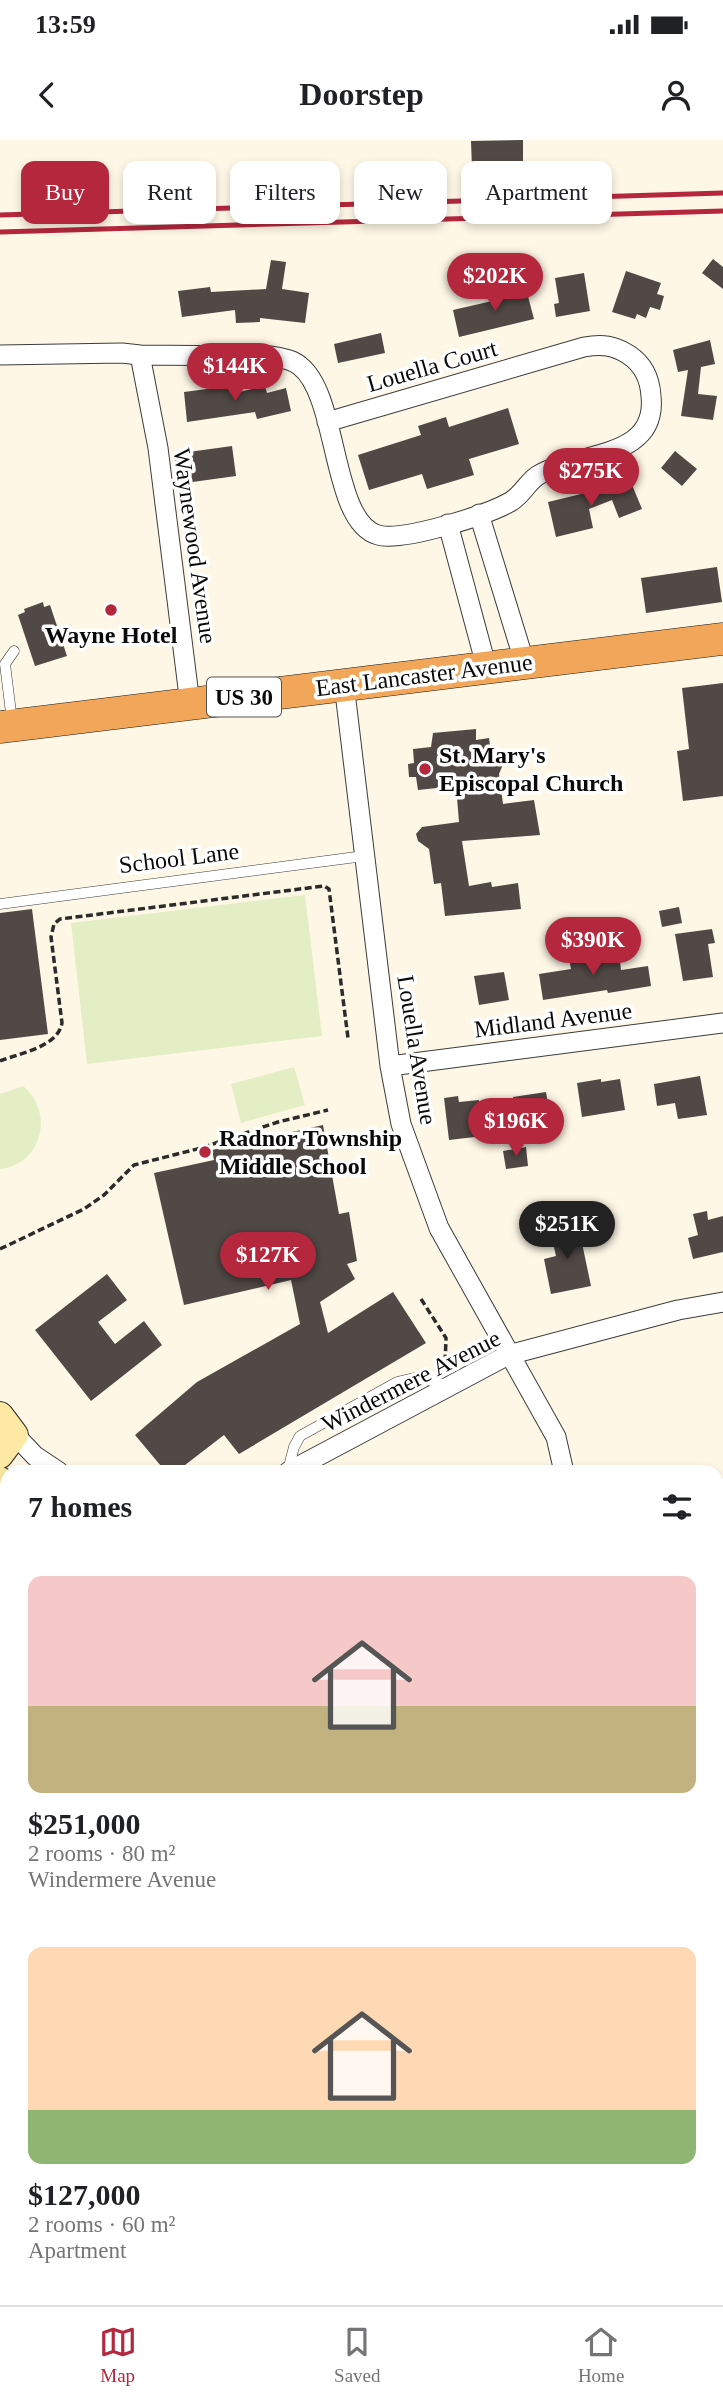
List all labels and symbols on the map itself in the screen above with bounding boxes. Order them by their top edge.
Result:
pin: $202K [446,254,544,313]
street label: Louella Court [364,335,500,397]
pin: $144K [186,344,284,403]
street label: Waynewood Avenue [168,447,222,645]
pin: $275K [542,448,640,508]
marker: Wayne Hotel [103,602,119,618]
place label: Wayne Hotel [45,622,178,648]
street label: East Lancaster Avenue [314,649,534,701]
road number: US 30 [207,678,281,716]
place label: St. Mary's Episcopal Church [439,742,623,796]
marker: St. Mary's Episcopal Church [417,761,433,777]
street label: School Lane [118,838,240,878]
pin: $390K [544,918,642,977]
street label: Louella Avenue [392,973,442,1127]
street label: Midland Avenue [473,997,633,1043]
pin: $196K [467,1098,565,1158]
place label: Radnor Township Middle School [219,1125,402,1179]
marker: Radnor Township Middle School [197,1144,213,1160]
pin: $251K [518,1202,616,1261]
pin: $127K [219,1232,317,1292]
street label: Windermere Avenue [318,1325,504,1437]

